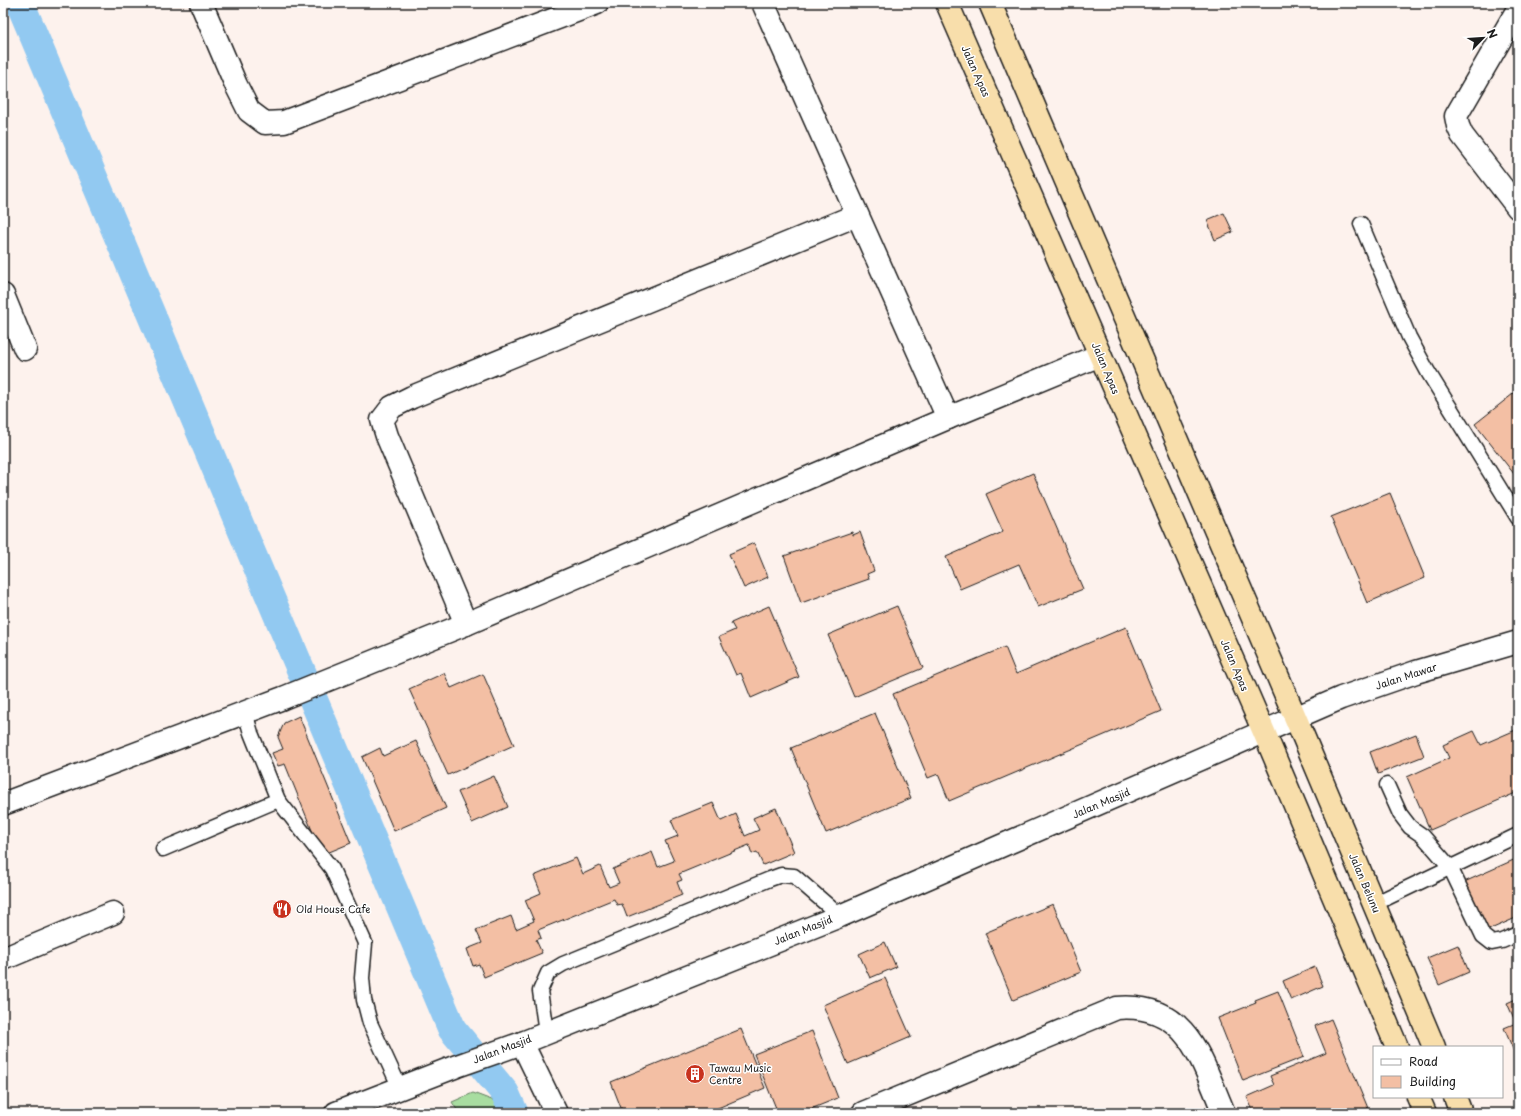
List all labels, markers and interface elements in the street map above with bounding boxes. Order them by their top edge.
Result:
north arrow [1463,18,1503,58]
text: N [1483,26,1502,41]
street label: Jalan Apas [958,43,995,99]
street label: Jalan Apas [1089,340,1124,396]
street label: Jalan Apas [1218,637,1253,693]
street label: Jalan Mawar [1373,658,1439,693]
street label: Jalan Masjid [1069,784,1132,822]
street label: Jalan Belunu [1346,850,1385,915]
restaurant icon: Old House Cafe [271,898,293,920]
place label: Old House Cafe [296,901,370,916]
street label: Jalan Masjid [771,911,834,948]
street label: Jalan Masjid [470,1030,533,1067]
legend [1373,1046,1503,1098]
text: Road [1409,1052,1438,1070]
place label: Tawau Music Centre [709,1060,771,1087]
building icon: Tawau Music Centre [684,1063,706,1085]
text: Building [1409,1072,1456,1090]

